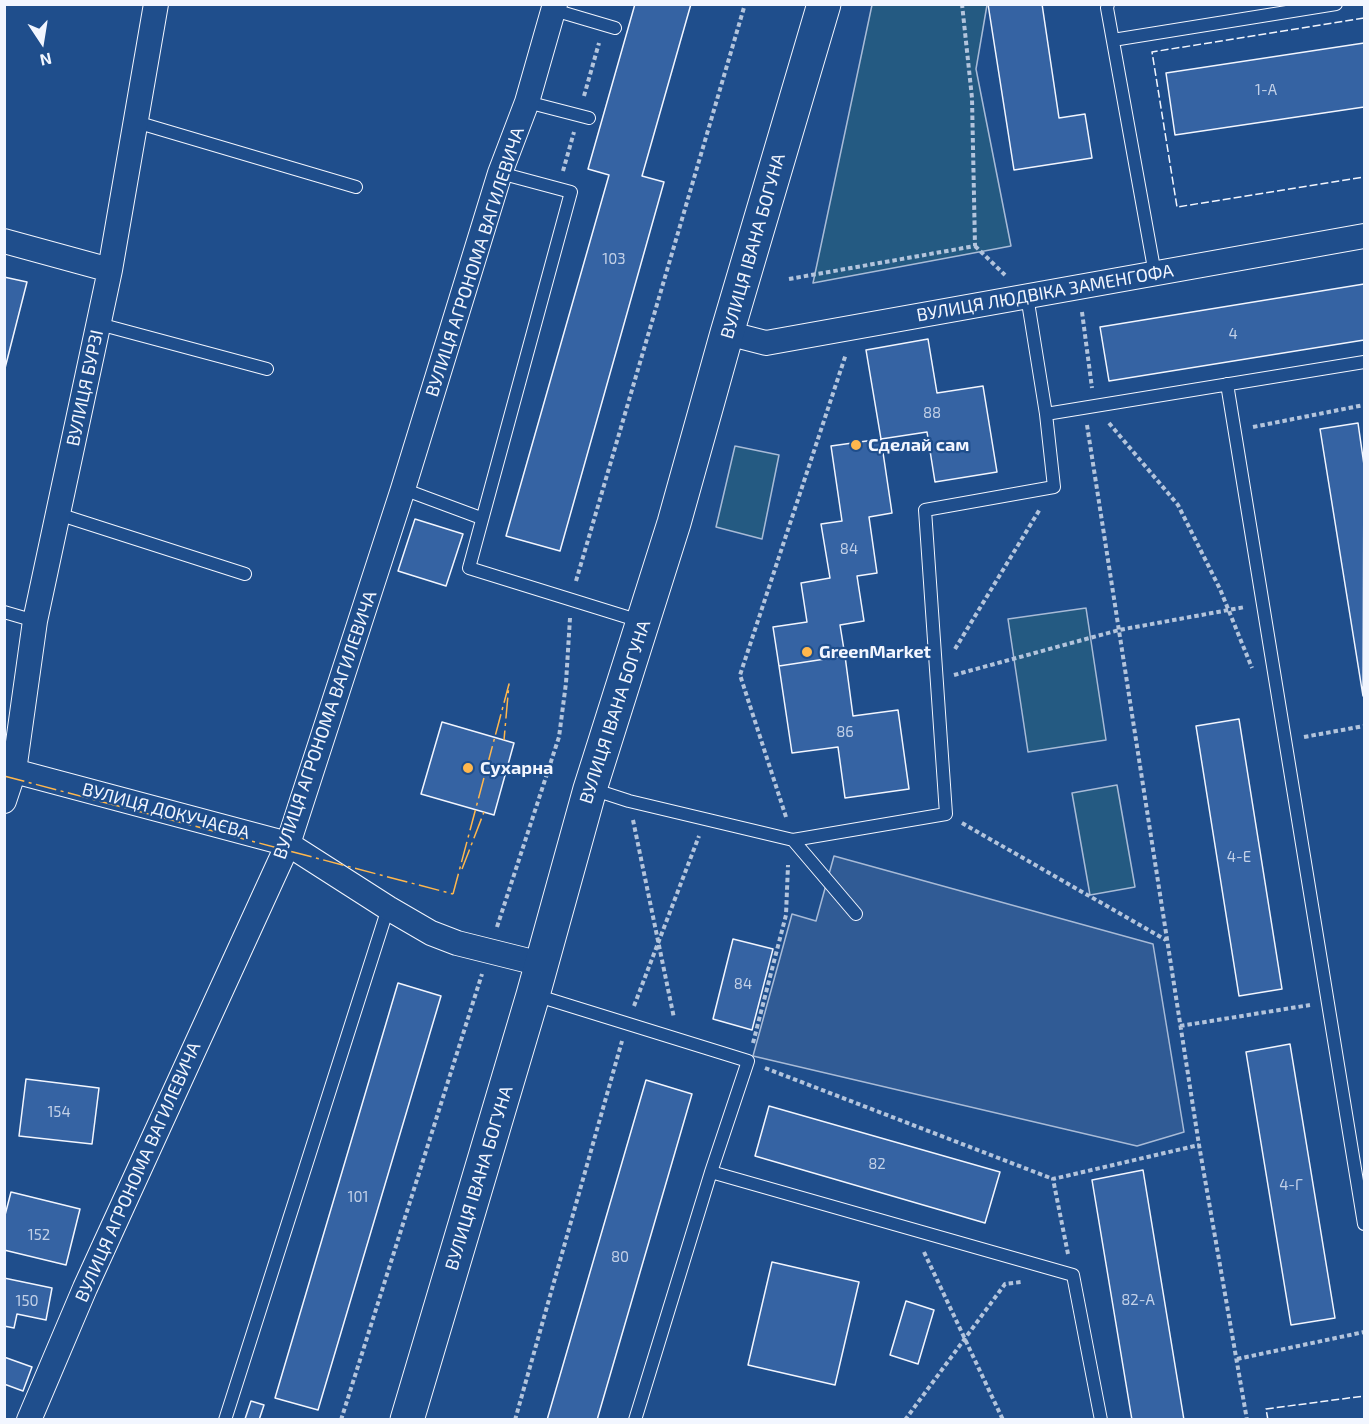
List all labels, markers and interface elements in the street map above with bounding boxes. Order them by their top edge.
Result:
north arrow [12,12,72,72]
text: N [38,50,53,71]
house number: 1-А [1255,81,1277,99]
street label: ВУЛИЦЯ АГРОНОМА ВАГИЛЕВИЧА [421,124,529,400]
street label: ВУЛИЦЯ ІВАНА БОГУНА [716,151,790,341]
house number: 103 [602,250,626,268]
street label: ВУЛИЦЯ ЛЮДВІКА ЗАМЕНГОФА [915,260,1175,326]
house number: 4 [1228,325,1238,343]
street label: ВУЛИЦЯ БУРЗІ [62,328,108,448]
house number: 88 [923,404,941,422]
place label: Сделай сам [868,434,969,456]
marker: Сделай сам [849,438,863,452]
house number: 84 [840,540,858,558]
street label: ВУЛИЦЯ АГРОНОМА ВАГИЛЕВИЧА [269,588,381,862]
street label: ВУЛИЦЯ ІВАНА БОГУНА [575,617,655,807]
place label: GreenMarket [819,641,931,663]
marker: GreenMarket [800,645,814,659]
house number: 86 [836,723,854,741]
place label: Сухарна [480,757,553,779]
marker: Сухарна [461,761,475,775]
street label: ВУЛИЦЯ ДОКУЧАЄВА [80,778,252,844]
house number: 4-Е [1227,848,1251,866]
house number: 84 [734,975,752,993]
street label: ВУЛИЦЯ АГРОНОМА ВАГИЛЕВИЧА [71,1039,205,1305]
street label: ВУЛИЦЯ ІВАНА БОГУНА [441,1083,517,1273]
house number: 154 [47,1103,71,1121]
house number: 82 [868,1155,886,1173]
house number: 4-Г [1279,1176,1303,1194]
house number: 101 [348,1188,368,1206]
house number: 152 [28,1226,50,1244]
house number: 80 [611,1248,629,1266]
house number: 82-А [1121,1291,1155,1309]
house number: 150 [15,1292,39,1310]

